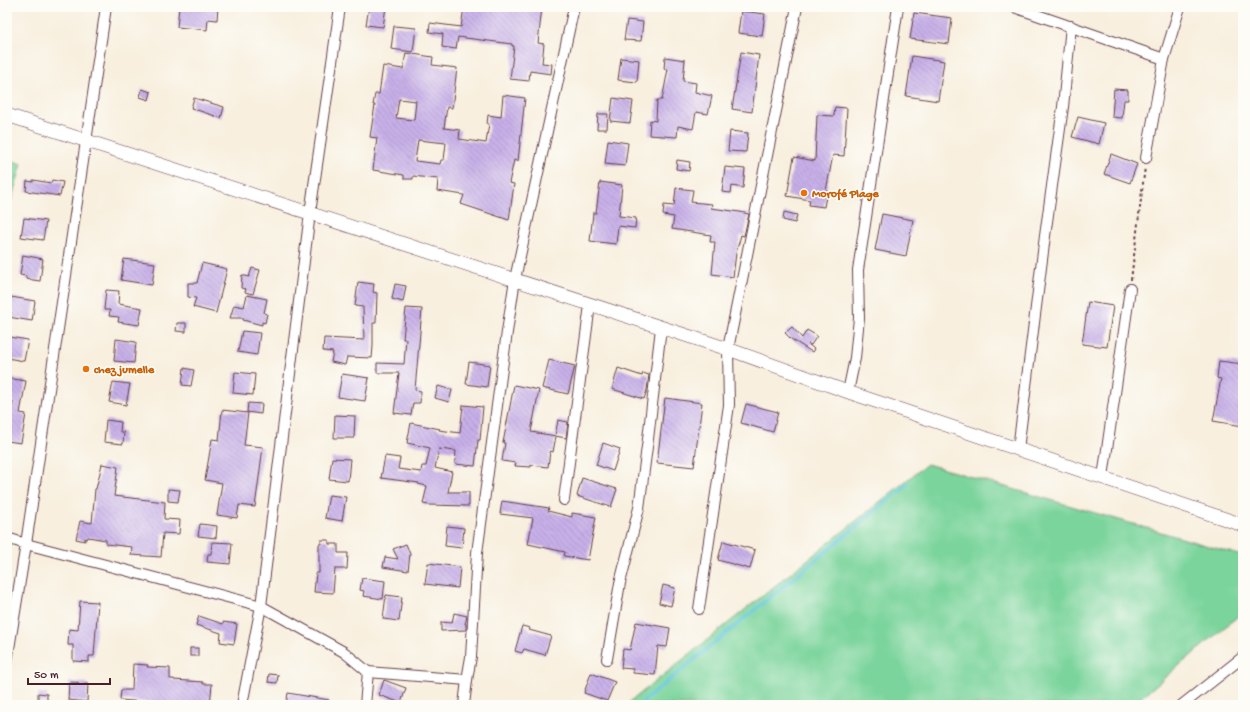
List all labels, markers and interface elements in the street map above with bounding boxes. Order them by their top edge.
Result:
marker: Morofé Plage [799,188,809,198]
place label: Morofé Plage [812,188,879,202]
marker: chez jumelle [81,364,91,374]
place label: chez jumelle [94,364,155,378]
scale bar [28,660,110,686]
text: 50 m [34,669,59,683]

